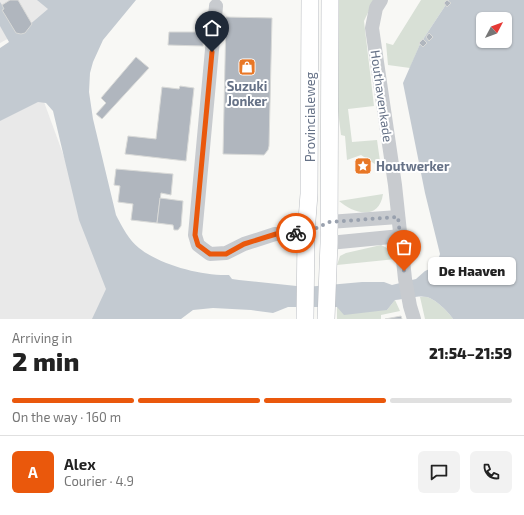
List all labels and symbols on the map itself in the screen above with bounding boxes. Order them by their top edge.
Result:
pin [195,11,229,52]
north arrow [476,12,512,48]
street label: Houthavenkade [368,49,396,143]
shop icon: Suzuki Jonker [237,57,257,77]
street label: Provincialeweg [302,72,318,162]
place label: Suzuki Jonker [227,78,268,109]
place icon: Houtwerker [353,156,373,176]
place label: Houtwerker [376,158,450,174]
courier [276,213,316,253]
pin [387,230,421,271]
callout: De Haaven [428,257,516,285]

